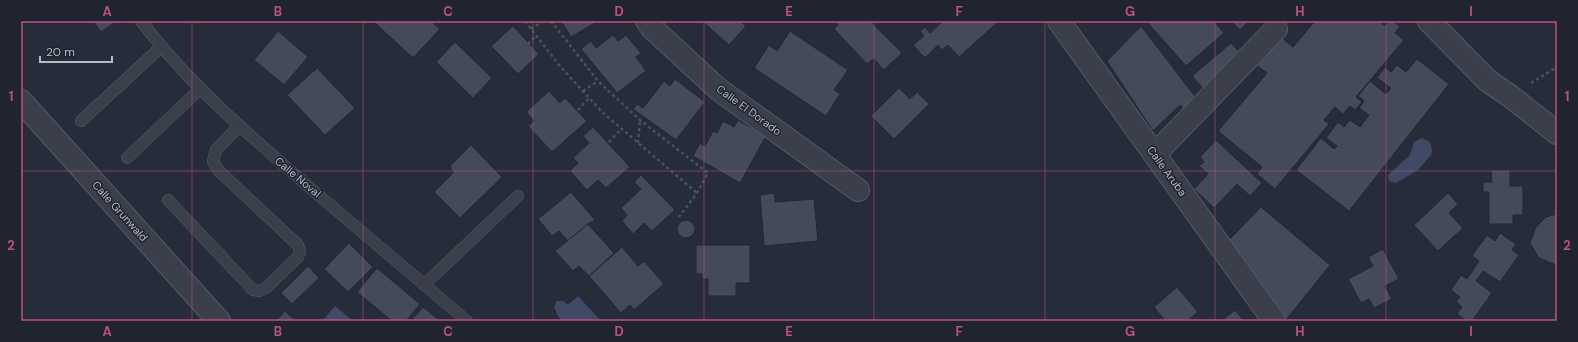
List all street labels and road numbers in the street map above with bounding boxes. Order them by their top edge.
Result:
street label: Calle El Dorado [714,82,784,138]
street label: Calle Aruba [1144,143,1190,199]
street label: Calle Noval [272,154,324,200]
street label: Calle Grunwald [89,178,151,244]

